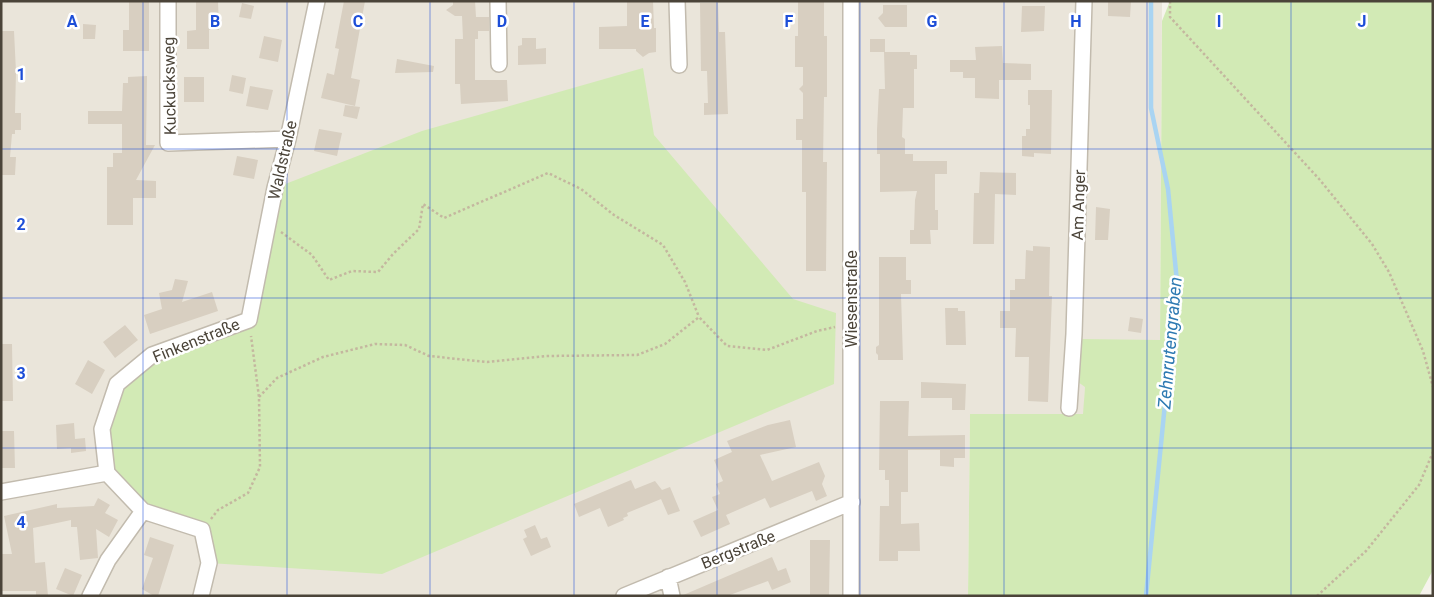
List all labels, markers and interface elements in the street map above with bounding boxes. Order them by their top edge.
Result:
text: A [67,12,78,31]
text: B [210,12,220,31]
text: C [353,12,363,31]
text: D [497,12,507,31]
text: E [641,12,650,31]
text: F [785,12,794,31]
text: G [927,12,938,31]
text: H [1070,12,1082,31]
text: I [1217,12,1221,31]
text: J [1358,12,1366,31]
street label: Kuckucksweg [159,37,180,135]
text: 1 [16,65,26,84]
street label: Waldstraße [264,119,301,202]
street label: Am Anger [1068,169,1089,241]
text: 2 [16,215,26,234]
street label: Wiesenstraße [842,250,861,348]
water label: Zehnrutengraben [1153,276,1186,411]
street label: Finkenstraße [150,314,242,367]
text: 3 [16,364,26,383]
text: 4 [16,513,26,532]
street label: Bergstraße [698,526,778,573]

